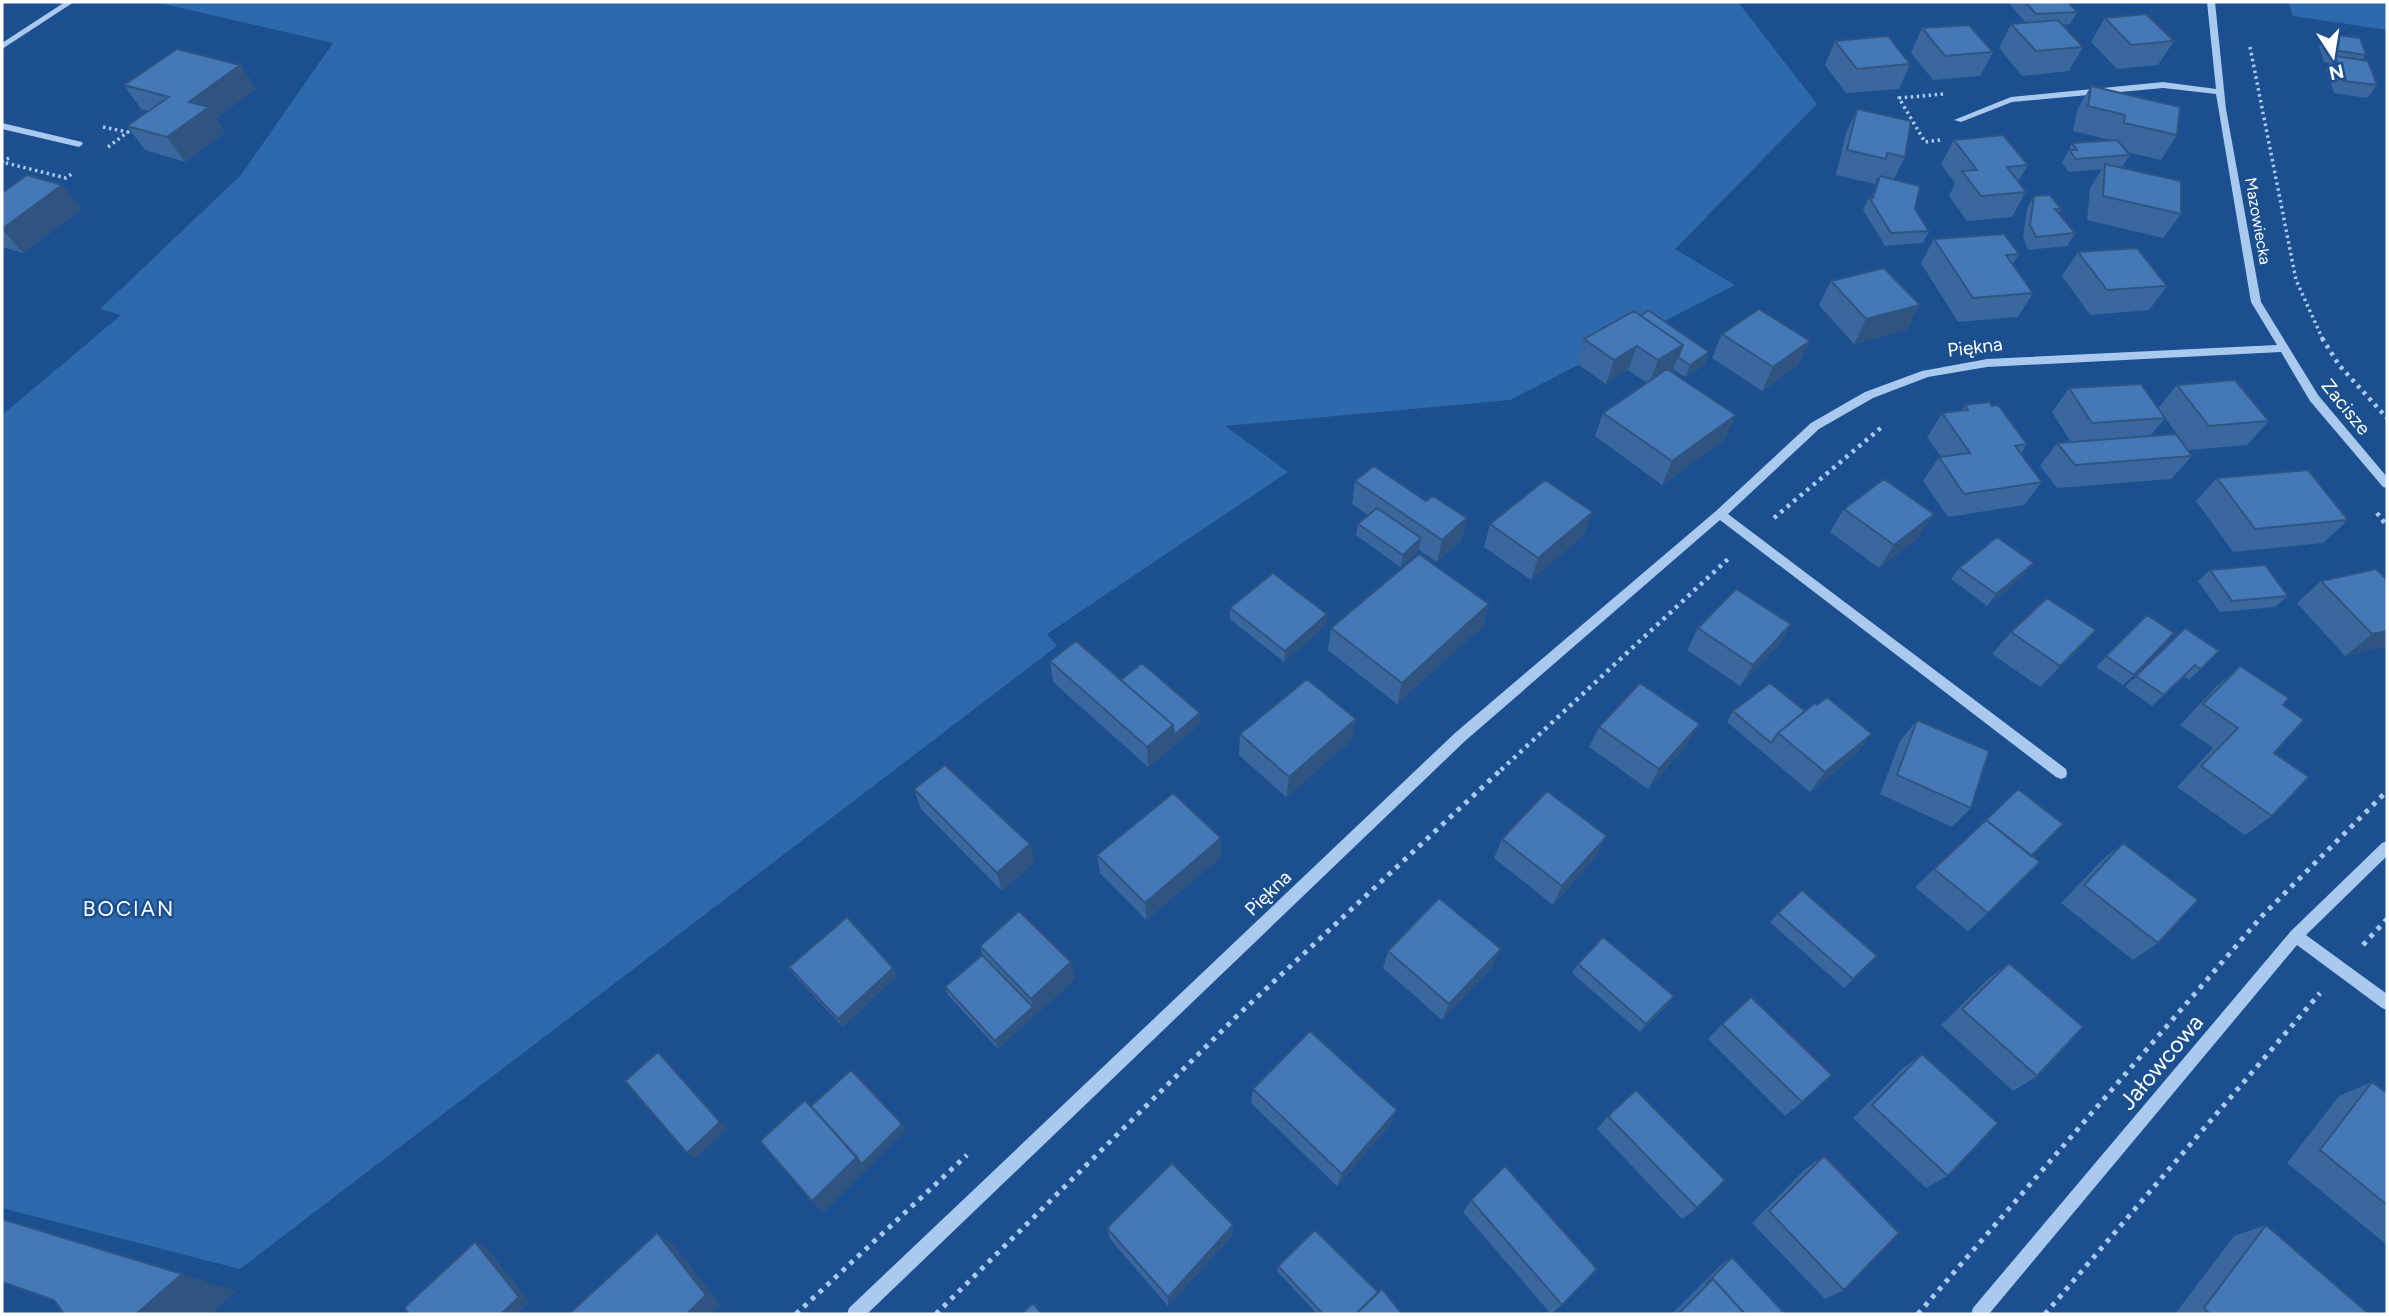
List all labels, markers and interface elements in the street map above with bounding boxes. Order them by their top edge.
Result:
north arrow [2298,21,2368,91]
text: N [2327,59,2346,85]
street label: Mazowiecka [2241,176,2275,266]
street label: Piękna [1946,332,2004,362]
street label: Zacisze [2317,374,2375,440]
street label: Piękna [1240,866,1296,920]
district label: BOCIAN [83,896,175,921]
street label: Jałowcowa [2113,1009,2209,1115]

